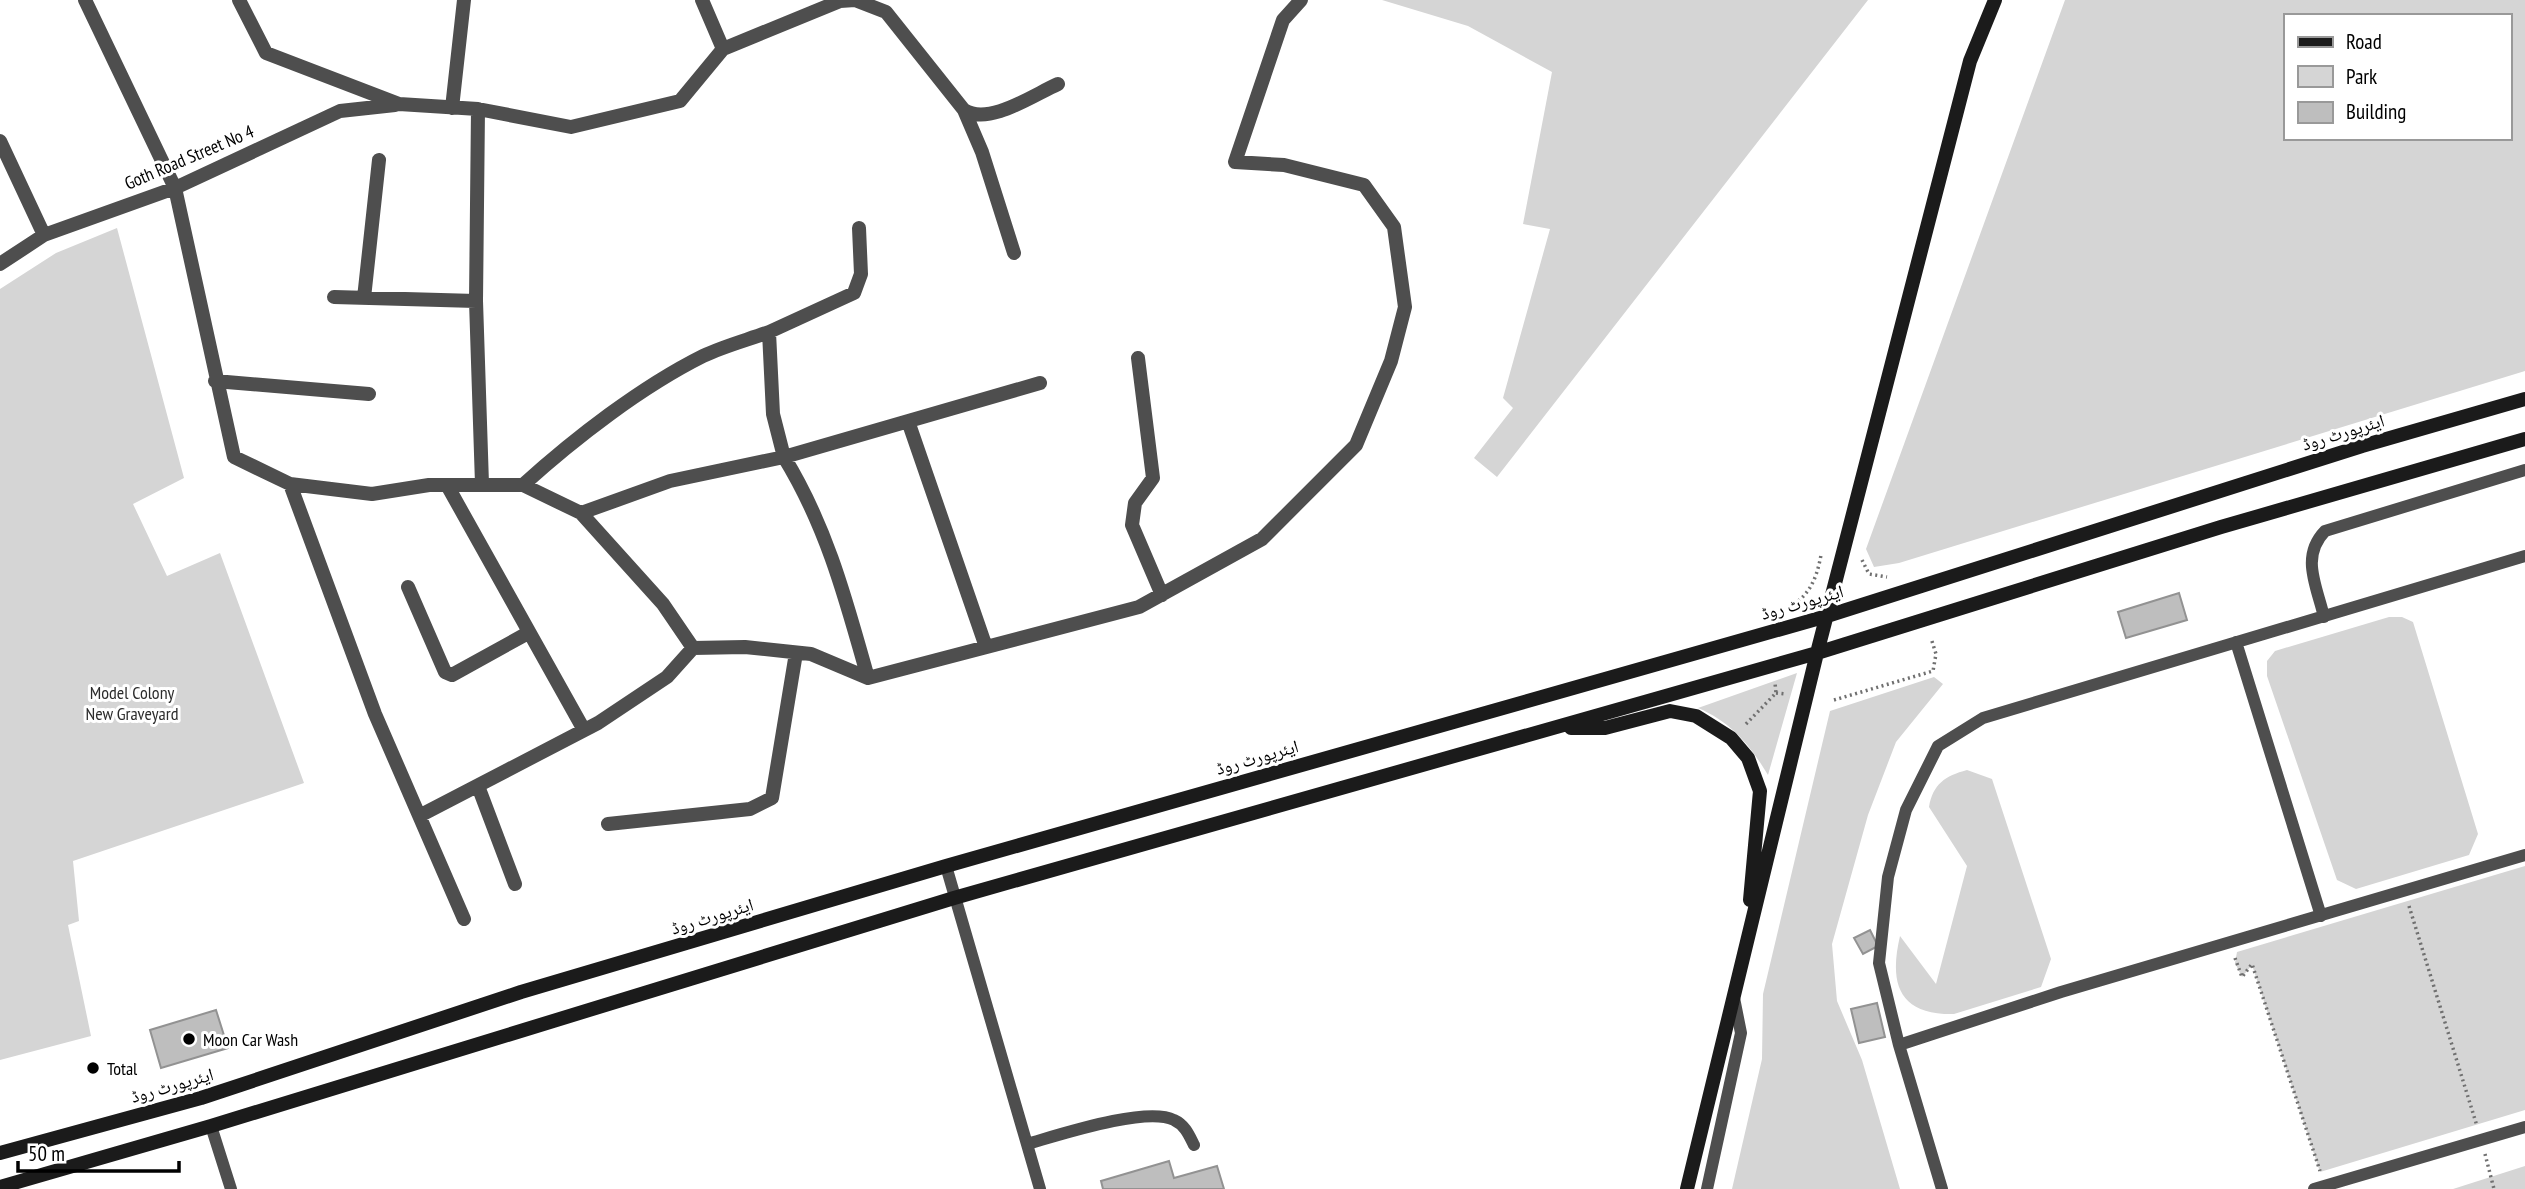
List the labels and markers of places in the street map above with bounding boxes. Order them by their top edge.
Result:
place label: Moon Car Wash [203,1028,298,1051]
marker: Moon Car Wash [181,1031,197,1047]
place label: Total [107,1057,138,1080]
marker: Total [85,1060,101,1076]

